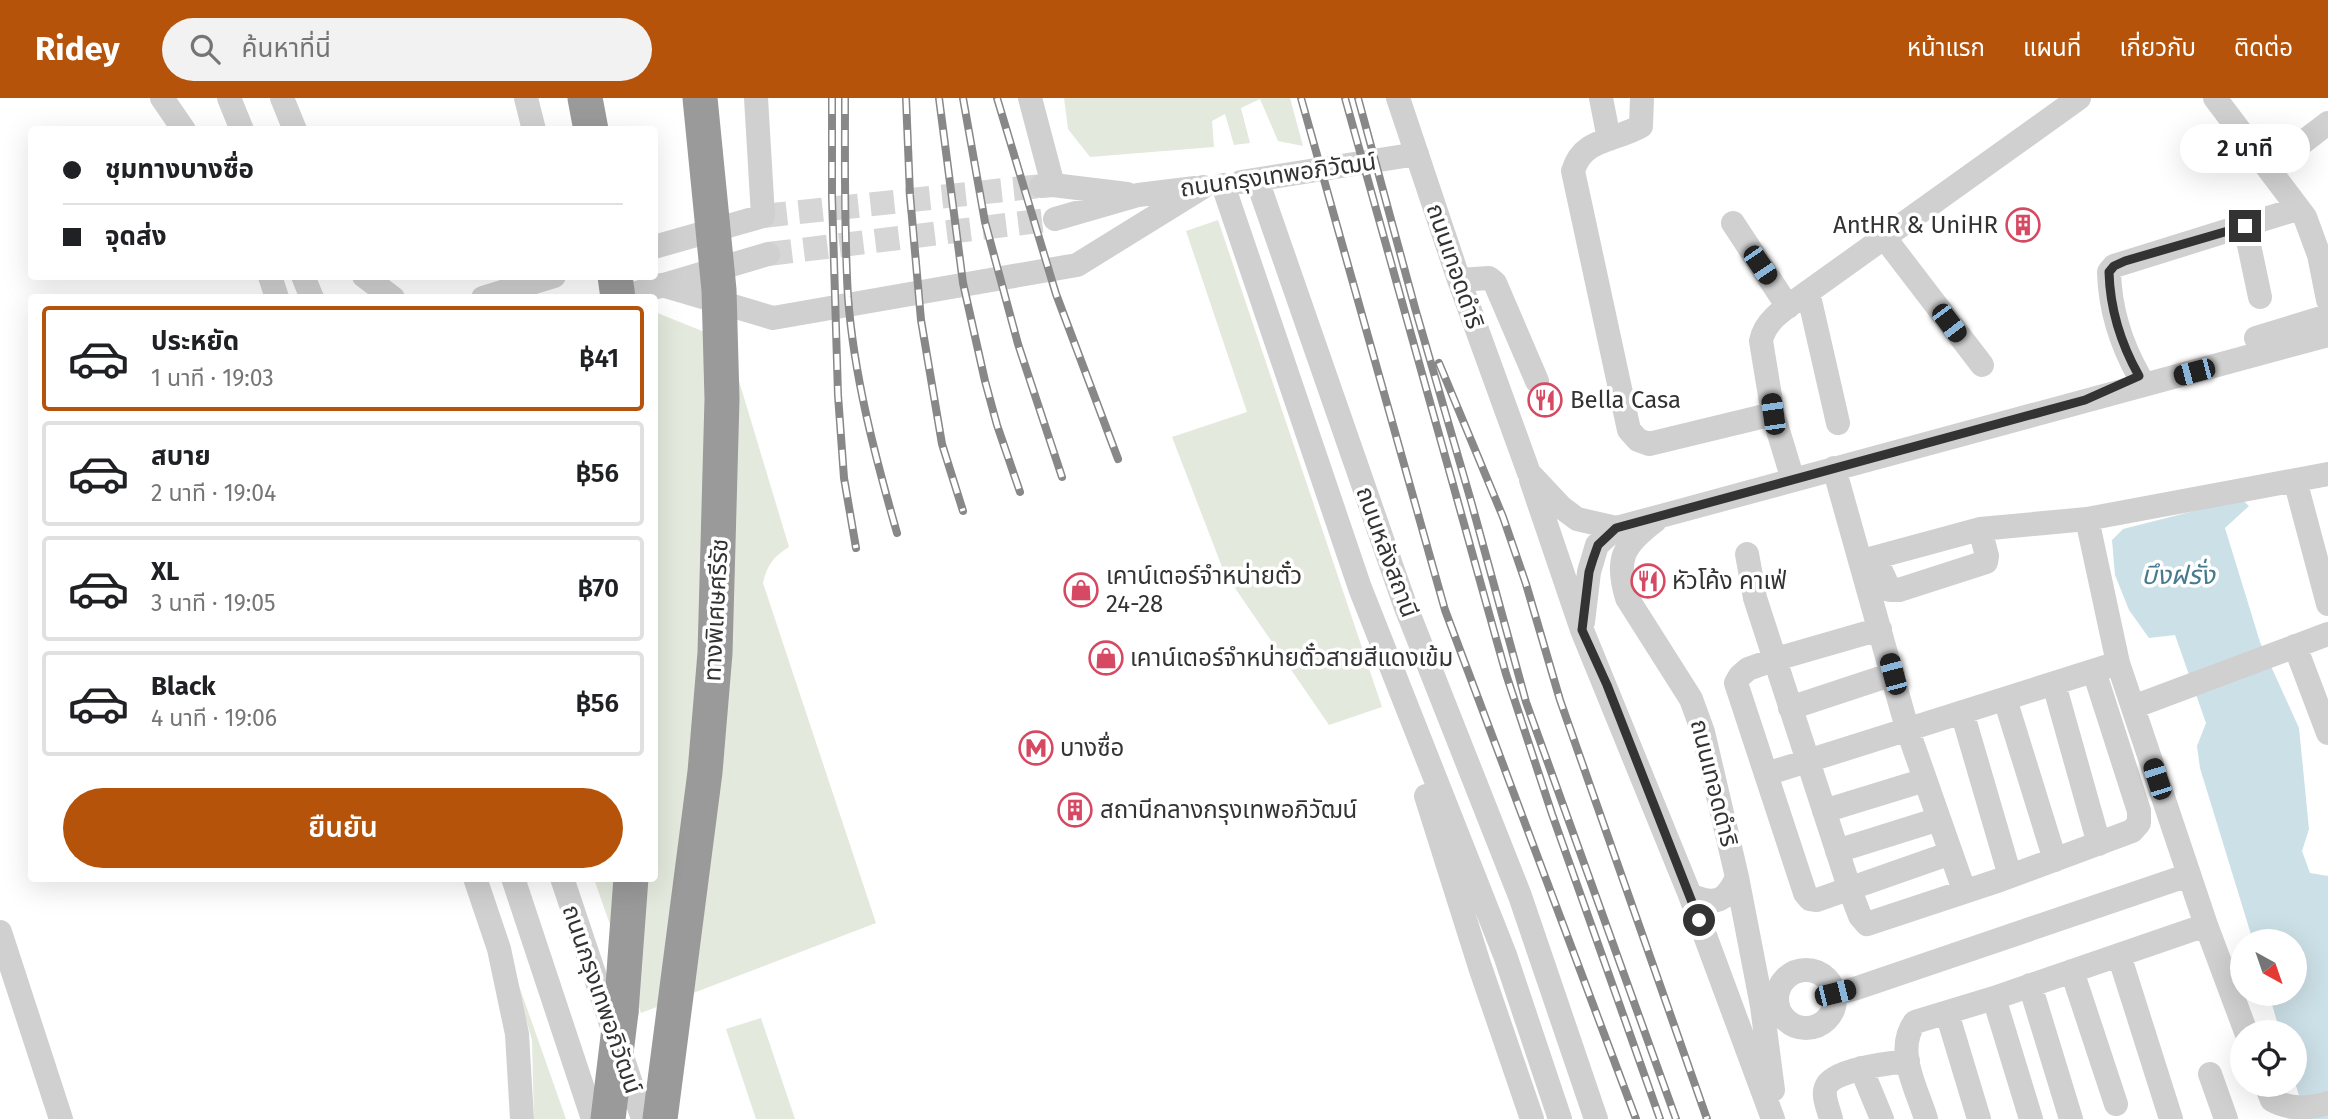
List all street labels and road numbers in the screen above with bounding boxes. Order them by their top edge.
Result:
street label: ถนนกรุงเทพอภิวัฒน์ [1178,147,1378,204]
street label: ถนนเทอดดำริ [1421,200,1489,332]
street label: ถนนหลังสถานี [1350,483,1424,621]
street label: ทางพิเศษศรีรัช [698,538,734,682]
street label: ถนนเทอดดำริ [1685,716,1743,850]
street label: ถนนกรุงเทพอภิวัฒน์ [556,901,647,1097]

